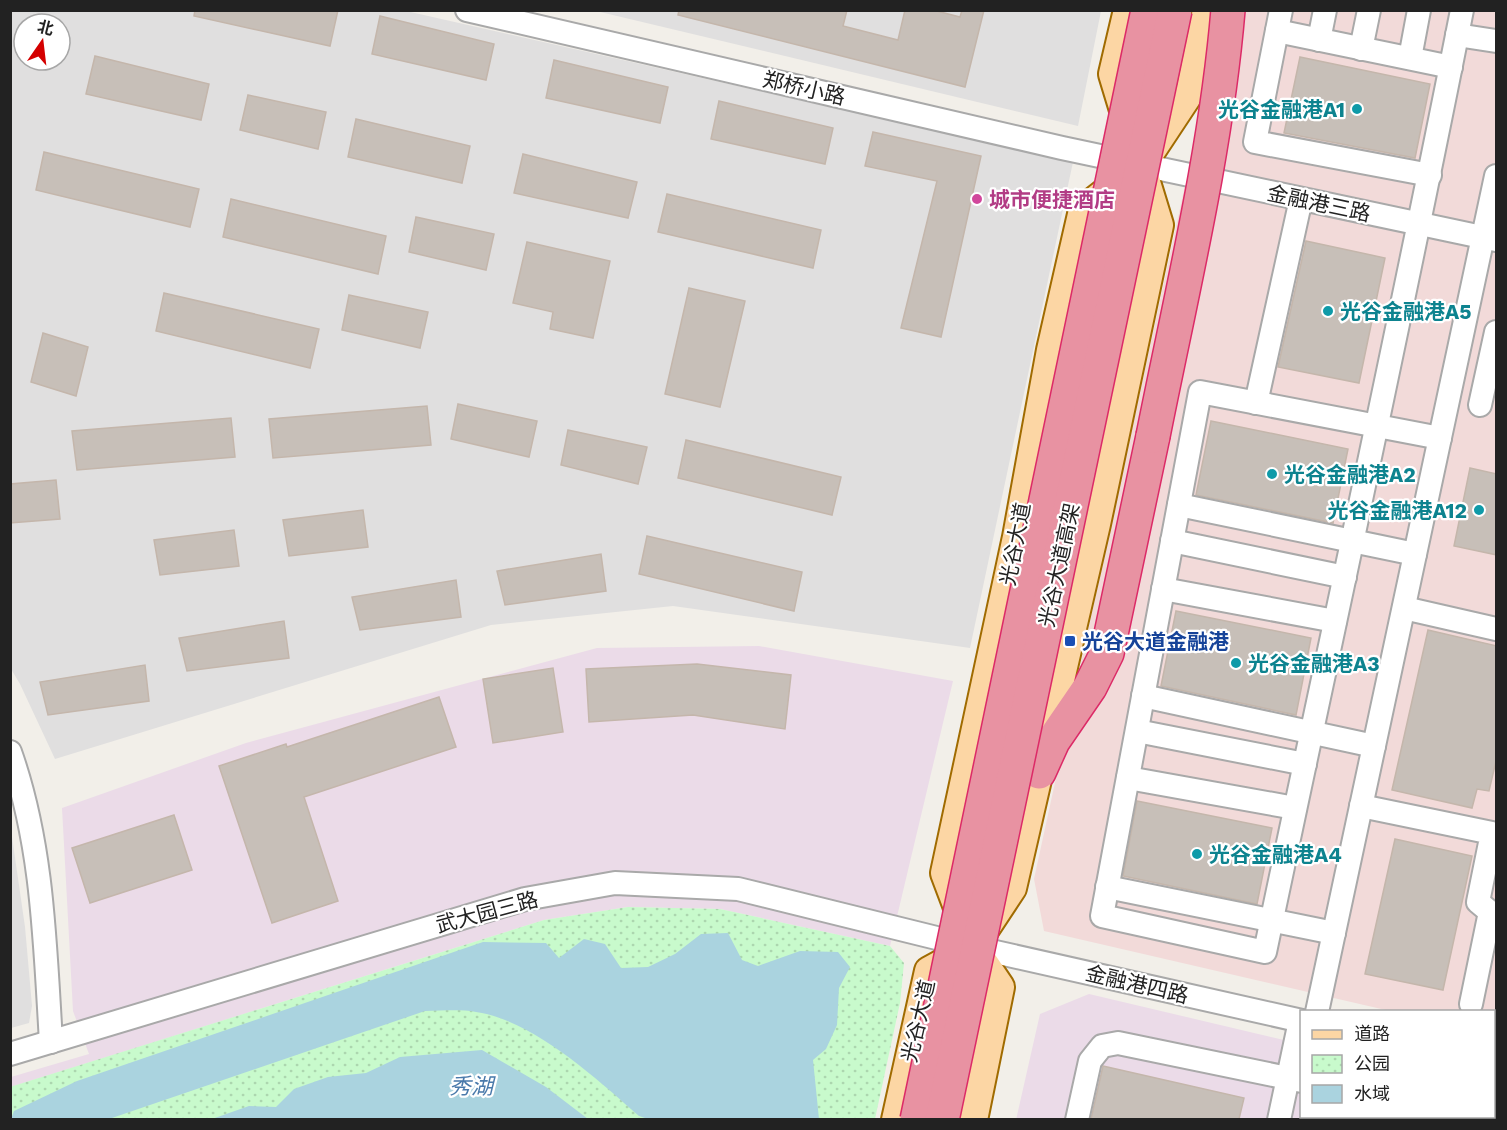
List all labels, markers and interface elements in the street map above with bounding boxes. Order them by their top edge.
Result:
north arrow [12,12,72,72]
text: 北 [35,17,56,39]
street label: 郑桥小路 [760,66,848,110]
place label: 光谷金融港A1 [1218,97,1345,122]
marker: 光谷金融港A1 [1350,102,1364,116]
street label: 金融港三路 [1265,180,1373,226]
place label: 城市便捷酒店 [989,187,1115,212]
marker: 城市便捷酒店 [970,192,984,206]
place label: 光谷金融港A5 [1340,299,1471,324]
marker: 光谷金融港A5 [1321,304,1335,318]
place label: 光谷金融港A2 [1284,462,1416,487]
marker: 光谷金融港A2 [1265,467,1279,481]
place label: 光谷金融港A12 [1327,498,1467,523]
street label: 光谷大道 [995,500,1035,588]
street label: 光谷大道高架 [1034,501,1084,629]
marker: 光谷金融港A12 [1472,503,1486,517]
place label: 光谷大道金融港 [1082,629,1229,654]
marker: 光谷大道金融港 [1063,634,1077,648]
place label: 光谷金融港A3 [1248,651,1380,676]
marker: 光谷金融港A3 [1229,656,1243,670]
place label: 光谷金融港A4 [1209,842,1342,867]
marker: 光谷金融港A4 [1190,847,1204,861]
street label: 武大园三路 [433,886,541,938]
street label: 金融港四路 [1083,960,1191,1008]
street label: 光谷大道 [896,977,940,1065]
legend [1300,1010,1495,1118]
text: 道路 [1354,1023,1390,1044]
text: 公园 [1354,1053,1390,1074]
water label: 秀湖 [449,1074,496,1099]
text: 水域 [1354,1083,1390,1104]

